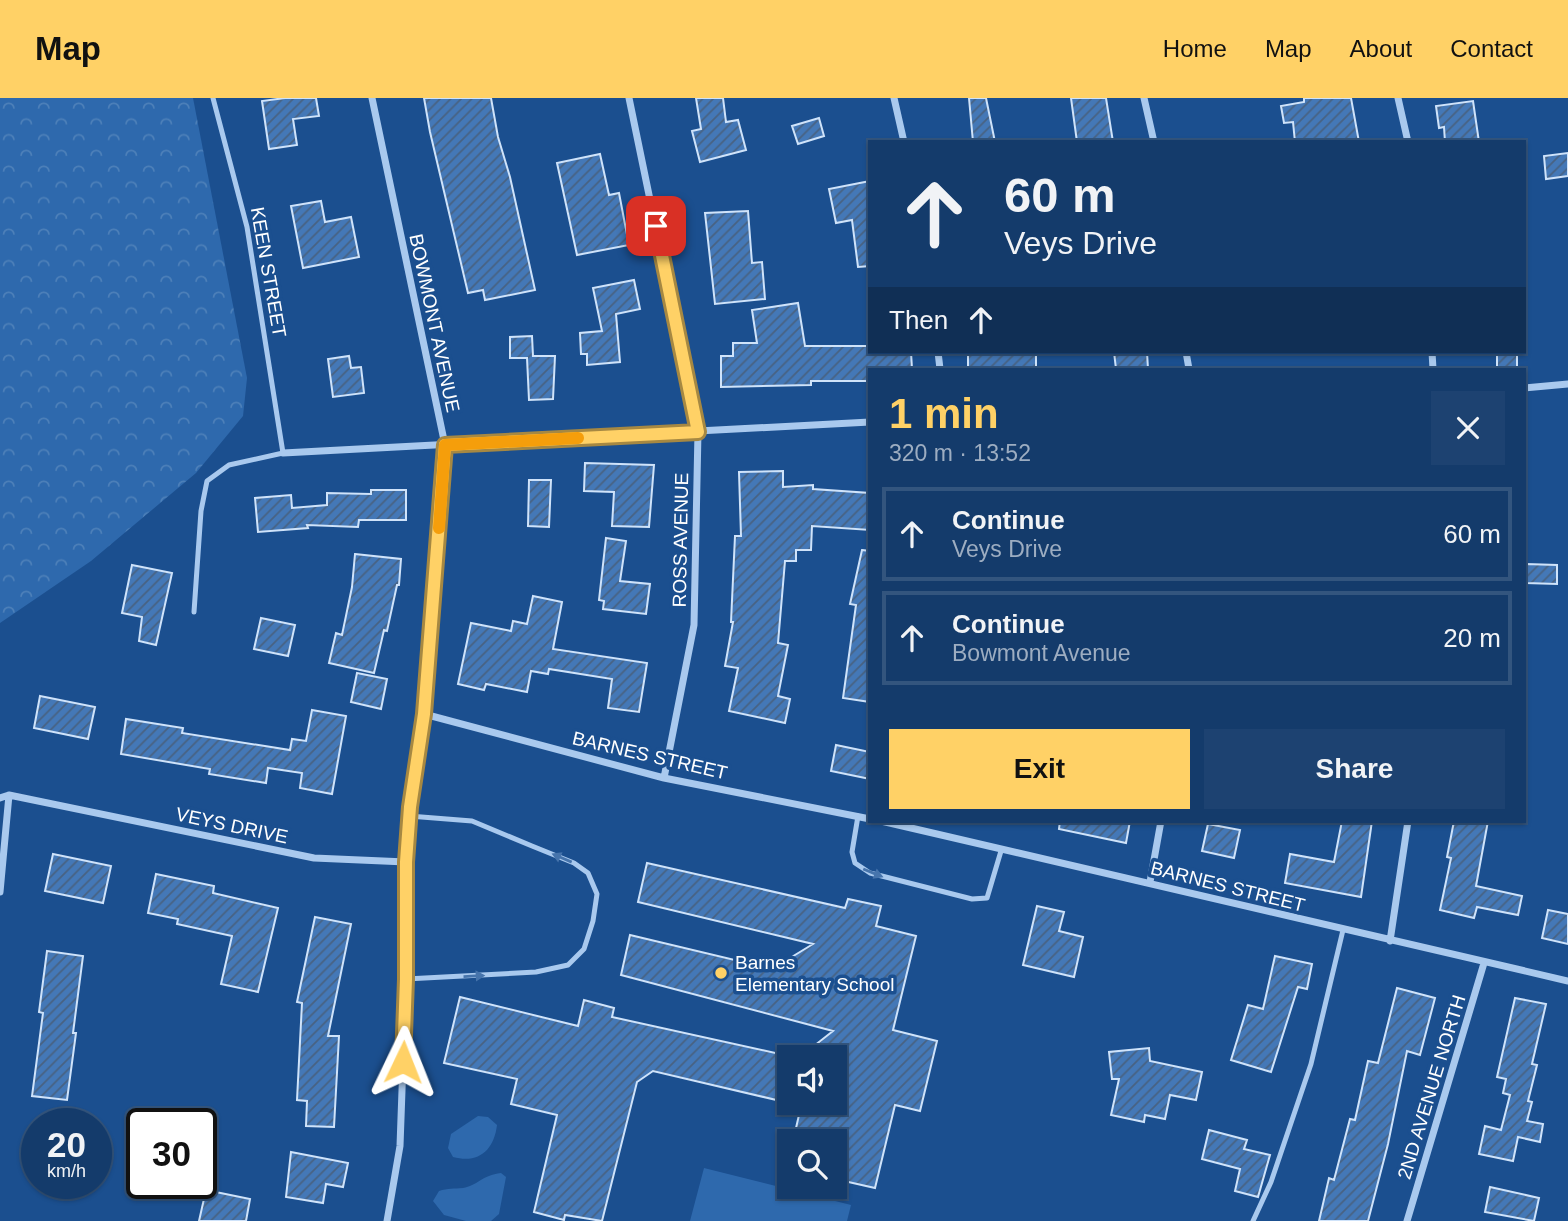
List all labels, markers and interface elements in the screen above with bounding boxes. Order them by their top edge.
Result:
text: Map [35,30,101,67]
text: Home [1163,35,1227,62]
text: Map [1265,35,1312,62]
text: About [1350,35,1412,62]
text: Contact [1450,35,1533,62]
icon: ahead [889,168,980,259]
text: 60 m [1004,168,1116,222]
pin [626,196,686,256]
street label: KEEN STREET [247,205,290,339]
icon: arrive [637,207,675,245]
text: Veys Drive [1004,225,1157,261]
street label: BOWMONT AVENUE [405,232,464,414]
icon: ahead [962,301,1000,339]
text: Then [889,305,948,335]
text: 1 min [889,390,999,437]
button: close [1431,391,1505,465]
text: 320 m · 13:52 [889,440,1031,466]
street label: ROSS AVENUE [669,472,692,608]
text: Continue [952,505,1065,535]
icon: ahead [893,515,931,553]
text: 60 m [1443,519,1501,549]
text: Veys Drive [952,536,1062,562]
text: Continue [952,609,1065,639]
icon: ahead [893,619,931,657]
text: 20 m [1443,623,1501,653]
text: Bowmont Avenue [952,640,1131,666]
street label: BARNES STREET [570,727,730,784]
button: Exit [889,729,1190,809]
button: Share [1204,729,1505,809]
street label: VEYS DRIVE [174,803,290,848]
one-way arrow [551,852,572,863]
street label: BARNES STREET [1149,857,1308,916]
one-way arrow [863,867,884,878]
place label: Barnes Elementary School [735,952,894,995]
marker: Barnes Elementary School [713,965,729,981]
one-way arrow [464,970,486,981]
street label: 2ND AVENUE NORTH [1393,993,1470,1182]
position arrow [366,1025,440,1099]
map controls [777,1045,847,1199]
button: sound [777,1045,847,1115]
speed limit sign: 30 [126,1108,217,1199]
text: 20 [47,1125,86,1164]
button: search [777,1129,847,1199]
text: km/h [47,1161,86,1181]

